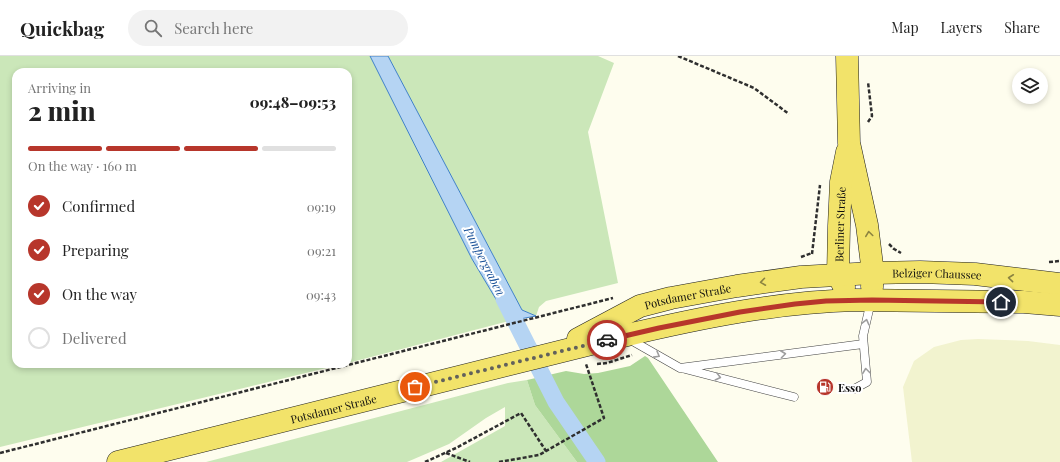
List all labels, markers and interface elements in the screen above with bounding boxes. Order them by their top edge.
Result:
search box [128,10,408,46]
text: Quickbag [20,15,104,41]
icon: search [142,17,164,39]
text: Search here [174,18,253,38]
text: Map [891,18,919,37]
text: Layers [941,18,982,37]
text: Share [1004,18,1040,37]
map controls [1012,68,1048,104]
button: layers [1012,68,1048,104]
text: Arriving in [28,79,91,96]
text: 09:48–09:53 [250,92,336,112]
text: 2 min [28,93,96,128]
text: On the way · 160 m [28,157,137,174]
street label: Berliner Straße [831,186,848,262]
icon: check [28,195,50,217]
text: Confirmed [62,196,135,216]
text: 09:19 [307,198,336,215]
water label: Pumpergraben [460,223,509,298]
one-way arrow [865,231,874,237]
icon: check [28,239,50,261]
text: Preparing [62,240,129,260]
text: 09:21 [307,242,336,259]
street label: Belziger Chaussee [892,264,983,282]
one-way arrow [1008,274,1014,283]
one-way arrow [760,277,766,286]
street label: Potsdamer Straße [643,280,733,312]
icon: check [28,283,50,305]
text: On the way [62,284,137,304]
pin [984,285,1018,319]
text: 09:43 [306,286,336,303]
icon: home [990,291,1012,313]
one-way arrow [862,319,870,325]
courier [587,320,627,360]
text: Delivered [62,328,127,348]
icon: car [596,329,618,351]
one-way arrow [653,350,660,357]
one-way arrow [780,350,786,359]
one-way arrow [862,367,871,374]
pin [398,370,432,404]
one-way arrow [714,372,721,381]
icon: bag [404,376,426,398]
fuel station icon: Esso [815,377,835,397]
place label: Esso [838,380,861,395]
street label: Potsdamer Straße [289,390,378,426]

